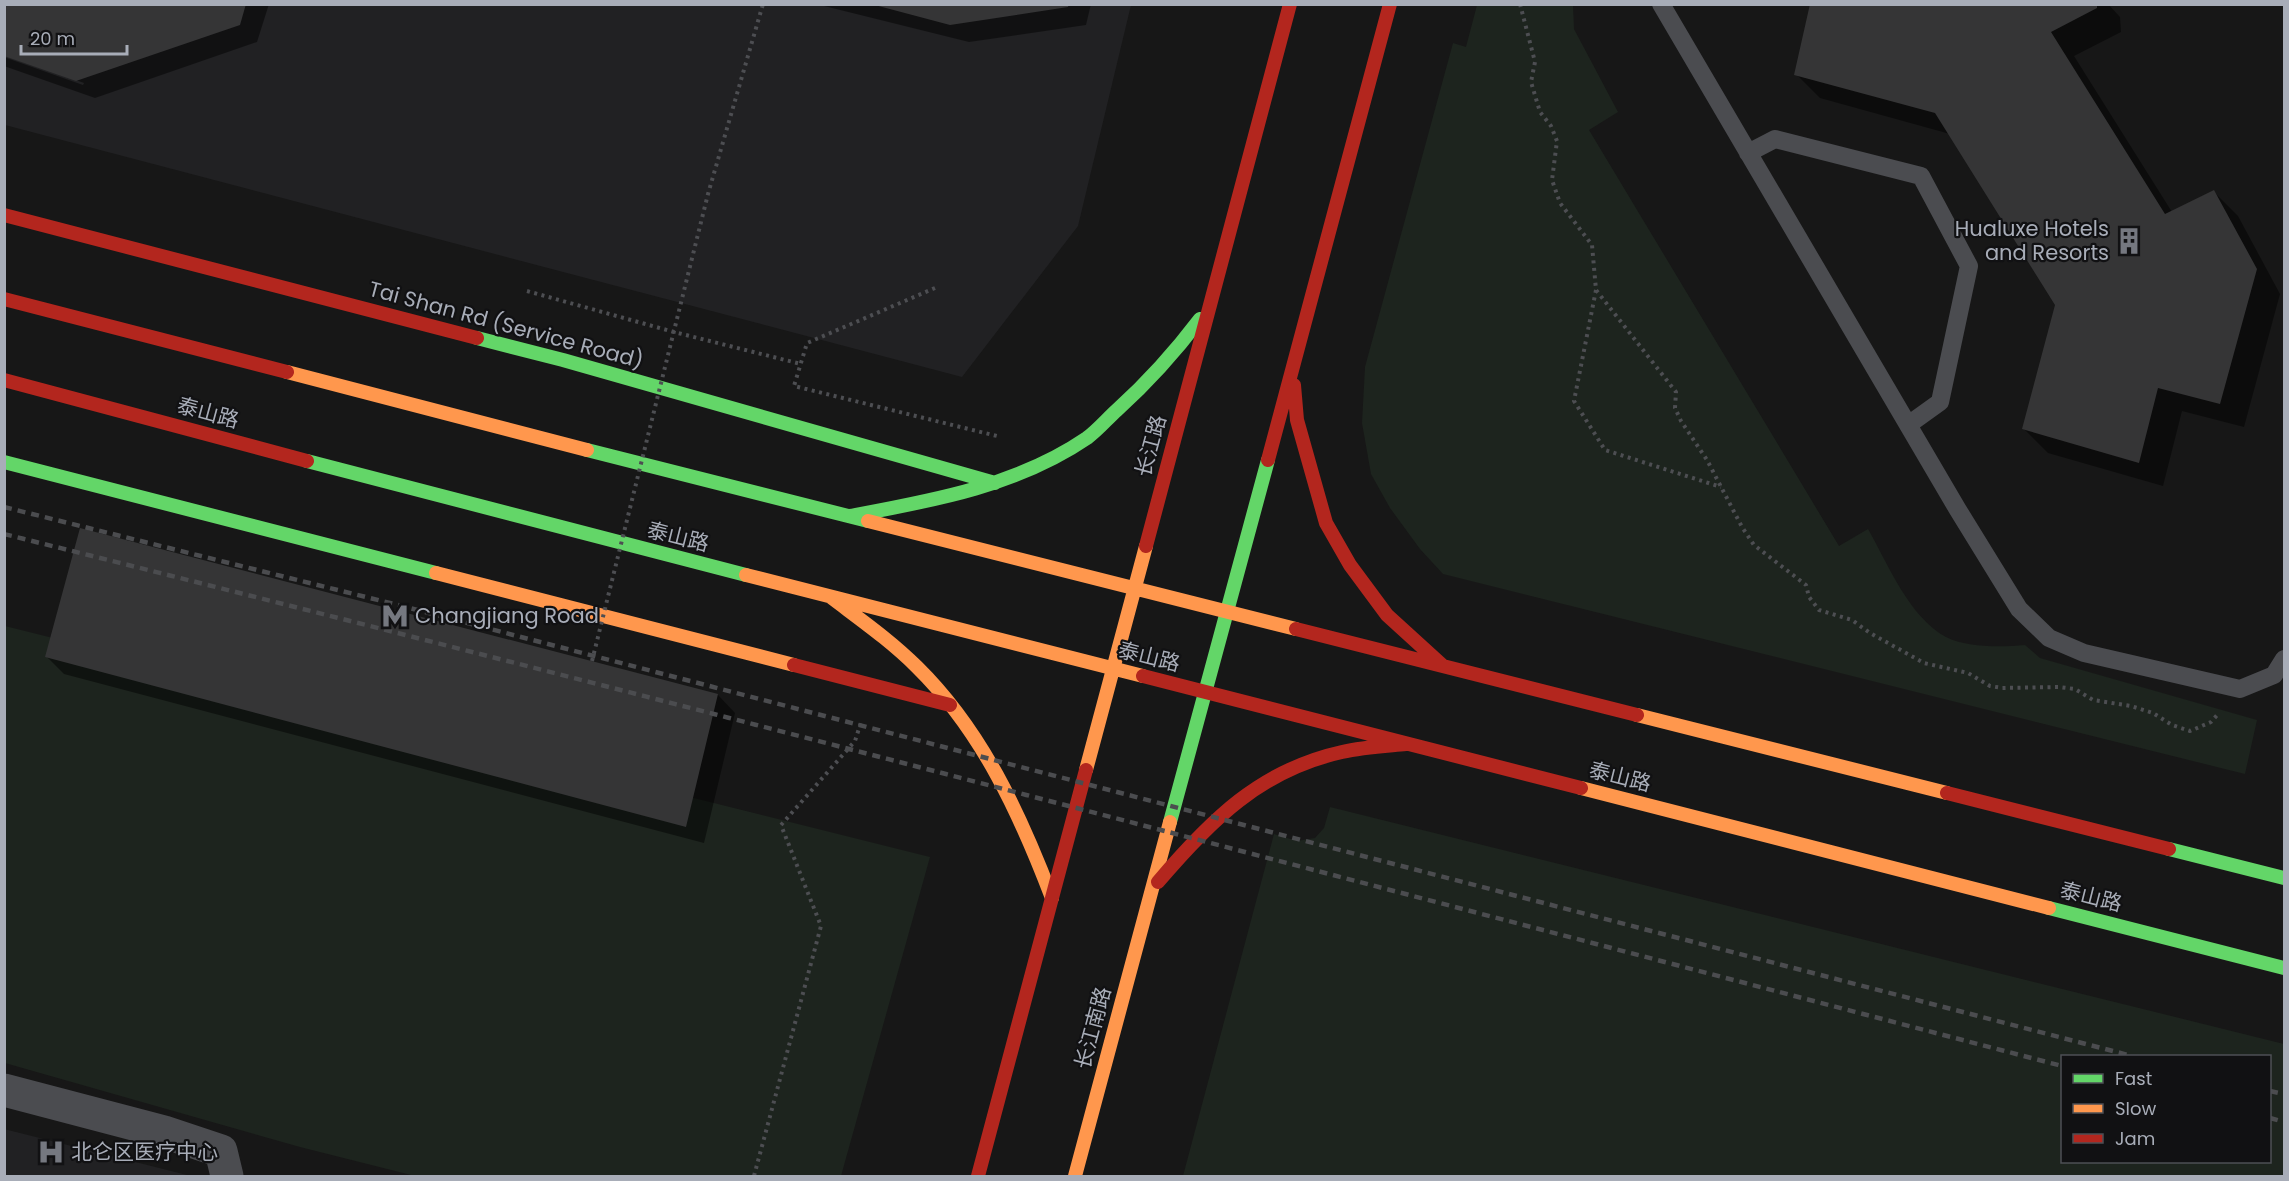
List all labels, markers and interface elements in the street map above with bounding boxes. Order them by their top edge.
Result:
scale bar [21,18,128,56]
text: 20 m [30,26,75,51]
place label: Hualuxe Hotels and Resorts [1955,214,2109,267]
building icon: Hualuxe Hotels and Resorts [2114,226,2144,256]
street label: Tai Shan Rd (Service Road) [366,274,647,375]
street label: 泰山路 [174,390,242,435]
street label: 长江路 [1128,412,1173,480]
street label: 泰山路 [644,515,712,558]
metro station icon: Changjiang Road [380,601,410,631]
place label: Changjiang Road [415,601,599,630]
street label: 泰山路 [1115,635,1183,678]
street label: 泰山路 [1586,755,1654,798]
street label: 泰山路 [2057,875,2125,918]
street label: 长江南路 [1068,984,1117,1072]
legend [2061,1055,2271,1163]
text: Fast [2115,1066,2152,1091]
text: Slow [2115,1096,2157,1121]
text: Jam [2115,1126,2155,1151]
hospital icon: 北仑区医疗中心 [36,1137,66,1167]
place label: 北仑区医疗中心 [71,1137,218,1166]

